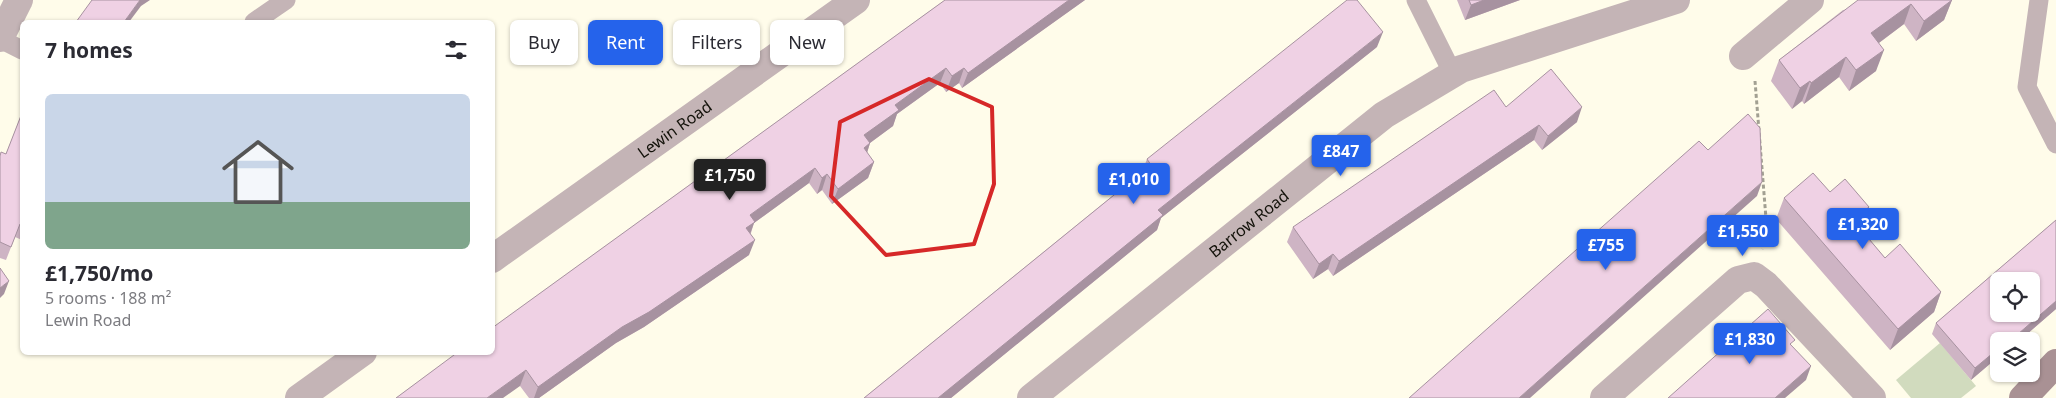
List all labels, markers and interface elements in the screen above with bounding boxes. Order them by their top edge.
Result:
chip: Buy [510,20,578,65]
chip: Rent [588,20,663,65]
chip: Filters [673,20,760,65]
chip: New [770,20,844,65]
text: 7 homes [45,36,133,64]
icon: filters [442,36,470,64]
street label: Lewin Road [633,95,716,163]
icon: home [213,127,303,217]
pin: £847 [1311,134,1371,177]
text: £847 [1323,140,1359,162]
pin: £1,750 [689,158,771,201]
pin: £1,010 [1093,162,1175,205]
text: £1,750 [705,164,755,186]
text: £1,010 [1109,168,1159,190]
street label: Barrow Road [1204,185,1293,262]
pin: £1,320 [1822,208,1904,250]
text: £1,320 [1838,213,1888,235]
pin: £1,550 [1702,214,1784,257]
text: £1,550 [1718,220,1768,242]
pin: £755 [1576,228,1636,271]
text: £755 [1588,234,1624,256]
text: £1,750/mo [45,259,153,287]
map controls [1990,272,2040,382]
button: locate [1990,272,2040,322]
text: 5 rooms · 188 m² [45,287,171,309]
text: Lewin Road [45,309,131,331]
pin: £1,830 [1709,322,1791,365]
text: £1,830 [1725,328,1775,350]
button: layers [1990,332,2040,382]

